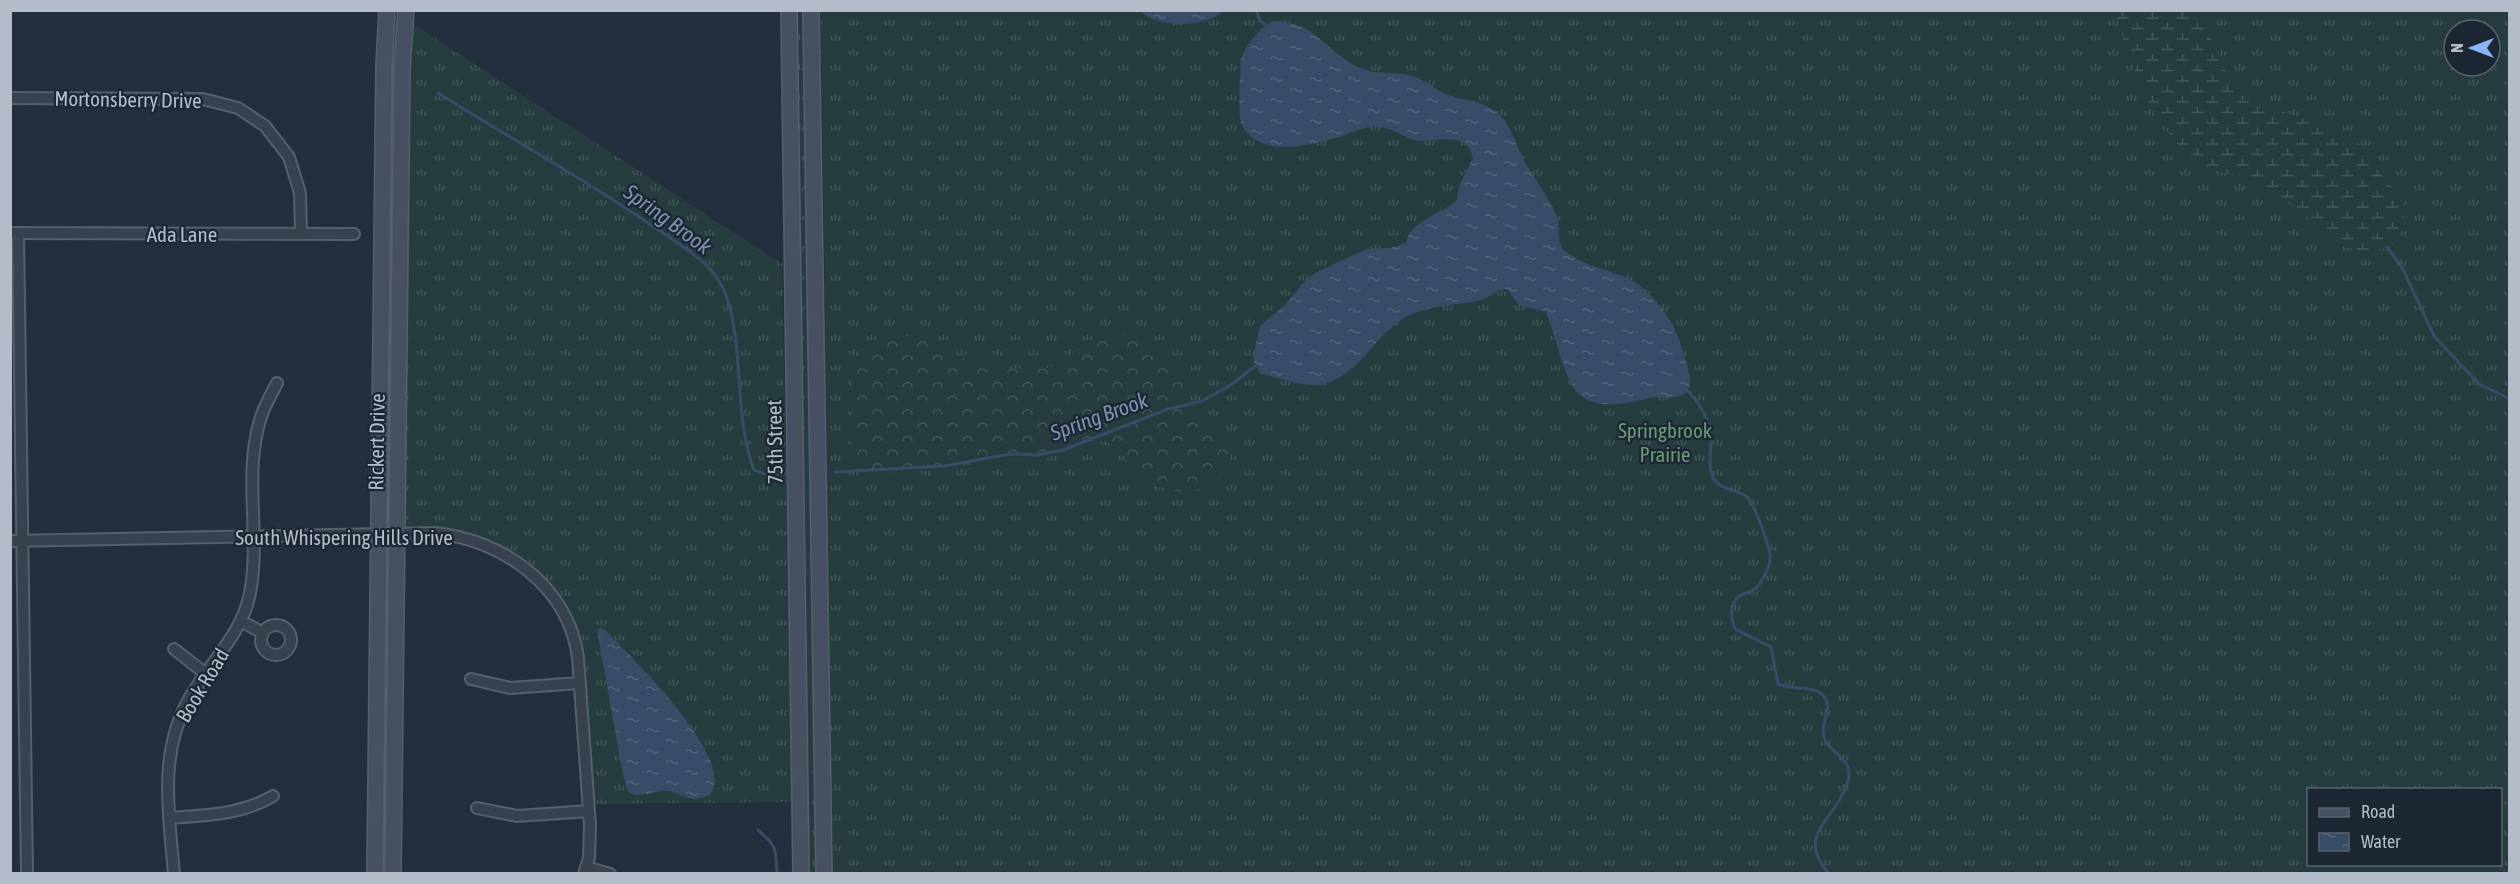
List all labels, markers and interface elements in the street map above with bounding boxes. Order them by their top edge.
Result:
north arrow [2442,18,2502,78]
text: N [2448,43,2466,53]
street label: Mortonsberry Drive [54,86,202,112]
water label: Spring Brook [618,178,717,260]
street label: Ada Lane [147,222,217,246]
water label: Spring Brook [1046,386,1152,446]
street label: Rickert Drive [363,393,389,491]
street label: 75th Street [761,399,787,485]
park label: Springbrook Prairie [1618,418,1712,466]
street label: South Whispering Hills Drive [235,525,453,549]
street label: Book Road [171,644,233,726]
legend [2307,788,2502,866]
text: Road [2361,801,2395,822]
text: Water [2361,831,2401,852]

